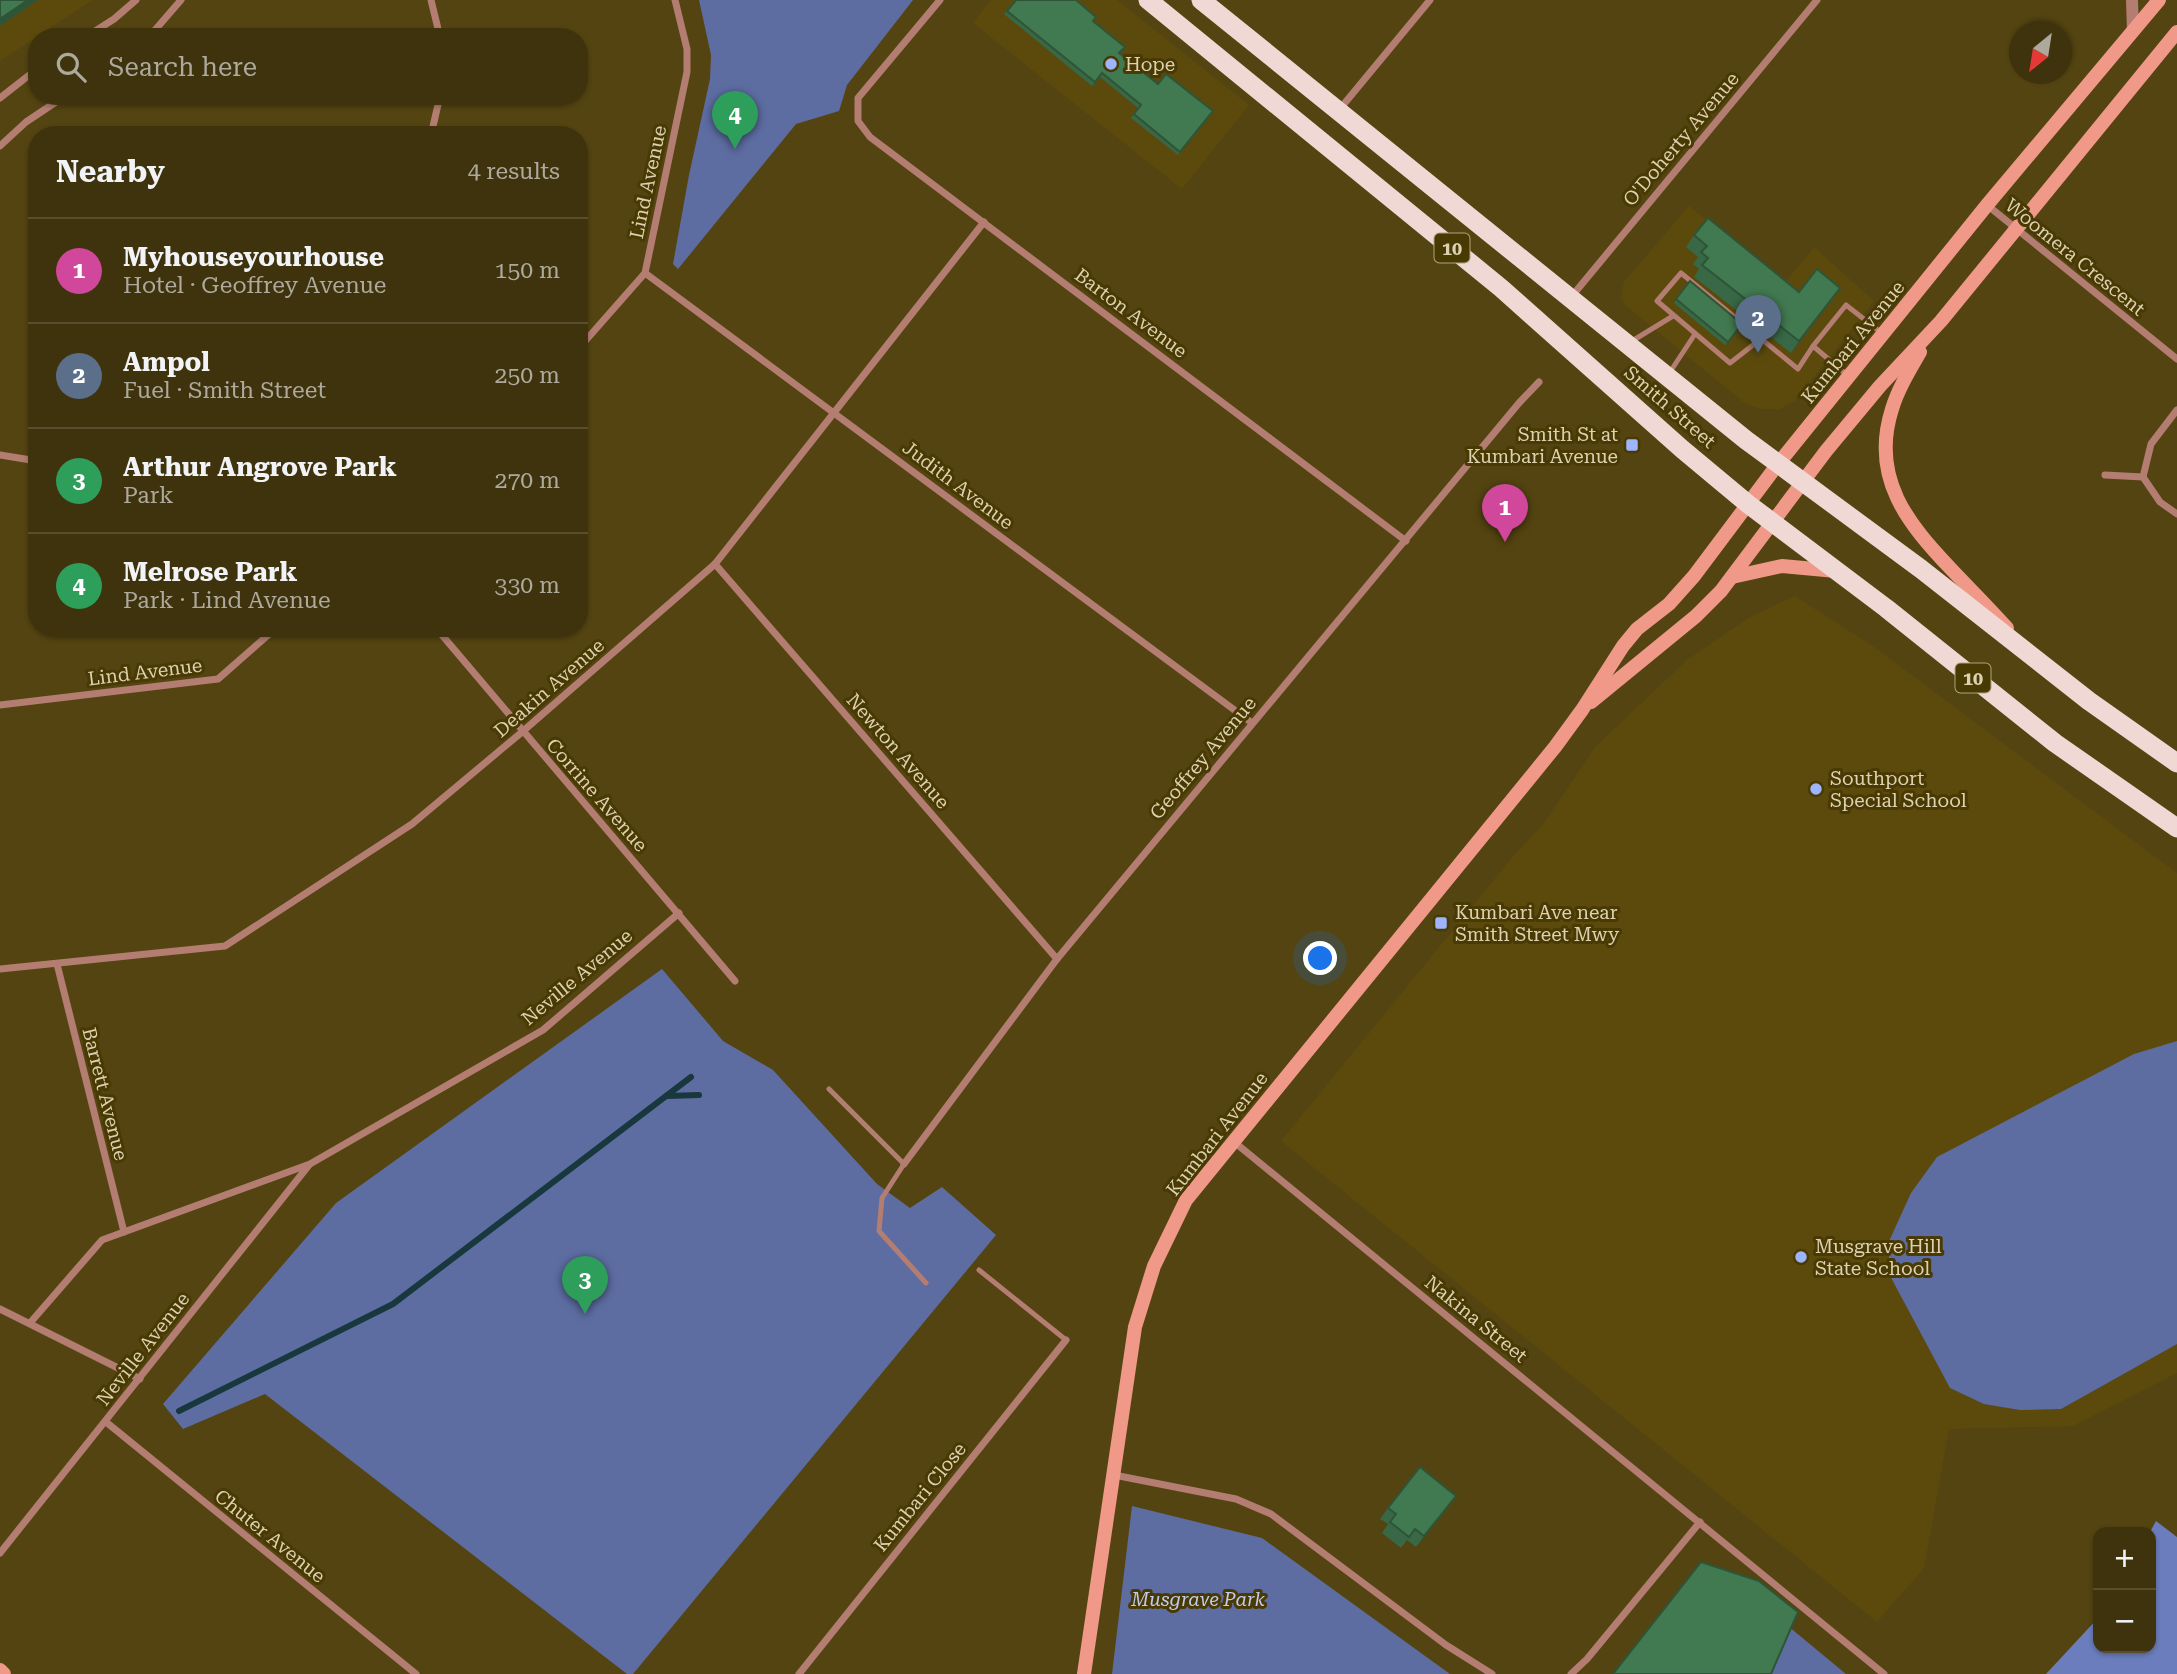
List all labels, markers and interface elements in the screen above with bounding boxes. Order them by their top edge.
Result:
north arrow [2009,21,2072,84]
search box [28,28,588,105]
icon: search [52,48,90,86]
text: Search here [108,52,257,82]
place label: Hope [1125,53,1175,76]
marker: Hope [1103,56,1119,72]
street label: O'Doherty Avenue [1618,67,1744,211]
pin: 4 [712,91,758,149]
street label: Lind Avenue [625,123,671,241]
text: Nearby [56,154,165,189]
text: 4 results [468,158,560,185]
street label: Woomera Crescent [2000,193,2150,321]
road number: 10 [1434,234,1470,262]
text: Myhouseyourhouse [123,242,384,272]
text: 1 [73,257,85,284]
text: 150 m [495,257,560,284]
street label: Barton Avenue [1070,263,1192,363]
text: Hotel · Geoffrey Avenue [123,272,386,299]
street label: Kumbari Avenue [1796,276,1910,408]
pin: 2 [1735,295,1781,353]
text: Ampol [123,347,210,377]
street label: Smith Street [1619,361,1721,453]
text: 2 [73,362,85,389]
text: 250 m [495,362,560,389]
text: Fuel · Smith Street [123,377,326,404]
place label: Smith St at Kumbari Avenue [1467,423,1618,468]
street label: Judith Avenue [898,436,1018,534]
marker: Smith St at Kumbari Avenue [1624,437,1640,453]
text: Arthur Angrove Park [123,452,397,482]
text: 3 [73,467,85,494]
text: 270 m [495,467,560,494]
text: Park [123,482,174,509]
pin: 1 [1482,484,1528,542]
text: Melrose Park [123,557,298,587]
text: 4 [73,572,85,599]
text: 330 m [495,572,560,599]
text: Park · Lind Avenue [123,587,331,614]
street label: Deakin Avenue [489,634,609,742]
street label: Lind Avenue [86,654,204,690]
road number: 10 [1955,664,1990,692]
street label: Newton Avenue [842,689,954,813]
street label: Geoffrey Avenue [1145,692,1261,824]
street label: Corrine Avenue [542,734,652,856]
place label: Southport Special School [1830,767,1967,812]
marker: Southport Special School [1808,781,1824,797]
place label: Kumbari Ave near Smith Street Mwy [1455,901,1620,946]
marker: Kumbari Ave near Smith Street Mwy [1433,915,1449,931]
street label: Neville Avenue [517,924,637,1030]
your location [1303,941,1337,975]
street label: Barrett Avenue [77,1025,133,1163]
street label: Kumbari Avenue [1161,1067,1273,1201]
place label: Musgrave Hill State School [1815,1235,1942,1280]
marker: Musgrave Hill State School [1793,1249,1809,1265]
pin: 3 [562,1256,608,1314]
street label: Nakina Street [1420,1271,1532,1367]
street label: Neville Avenue [92,1288,194,1410]
street label: Kumbari Close [869,1438,971,1556]
street label: Chuter Avenue [210,1484,330,1588]
map controls [2093,1527,2156,1653]
button: + [2093,1527,2156,1590]
park label: Musgrave Park [1130,1588,1265,1611]
button: − [2093,1590,2156,1653]

